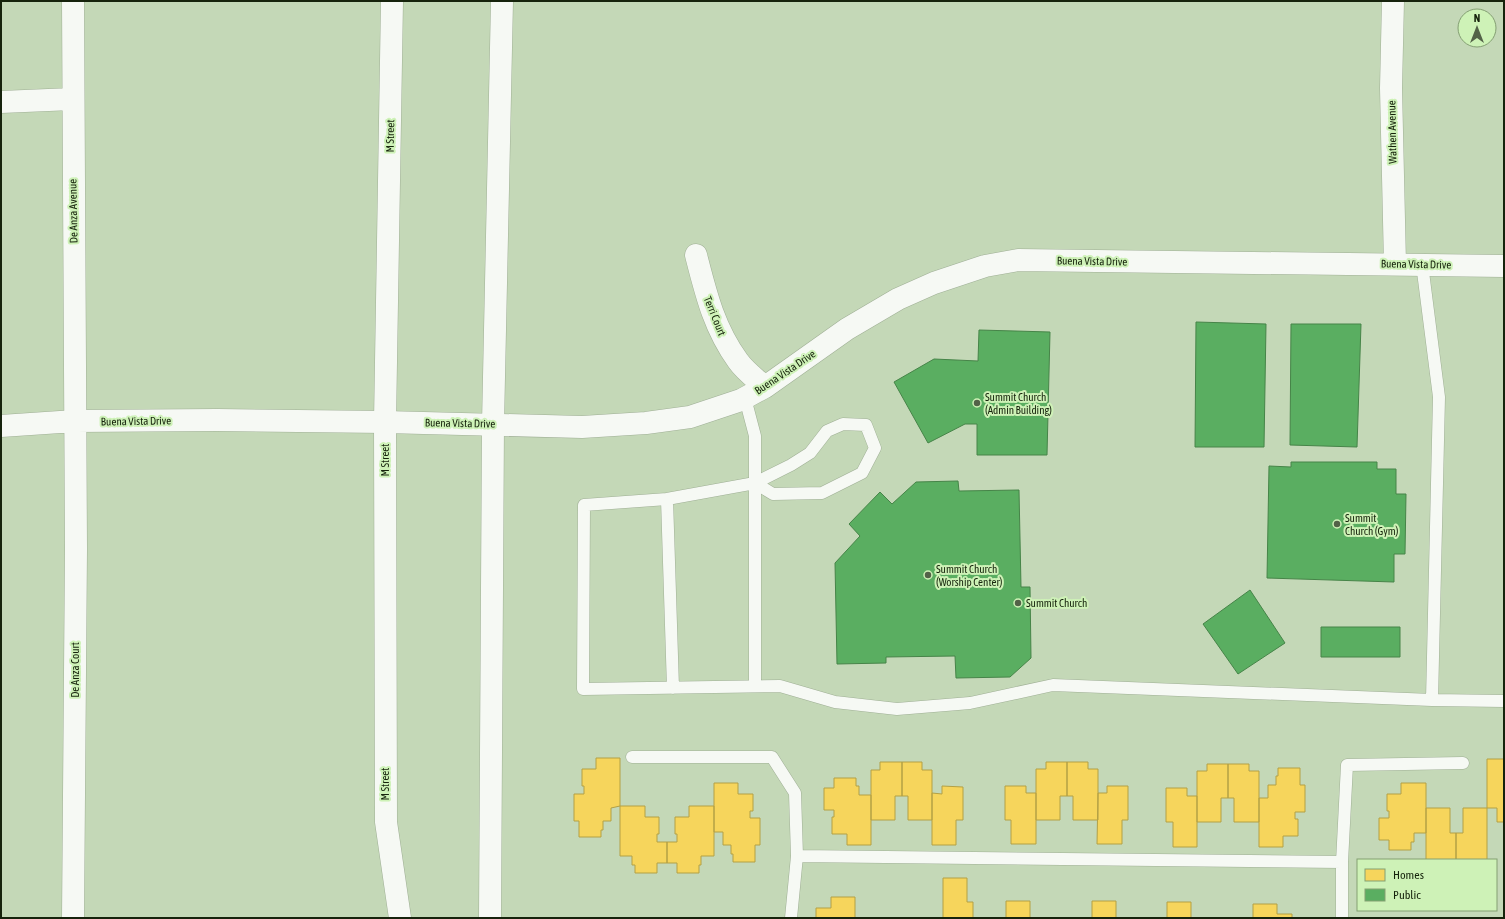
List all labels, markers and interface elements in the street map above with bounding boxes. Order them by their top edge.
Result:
north arrow [1457,8,1497,48]
text: N [1474,12,1480,24]
street label: Wathen Avenue [1385,100,1399,164]
street label: M Street [384,119,396,153]
street label: De Anza Avenue [66,179,80,243]
street label: Buena Vista Drive [1057,254,1127,268]
street label: Buena Vista Drive [1381,257,1451,271]
street label: Terri Court [702,295,728,337]
street label: Buena Vista Drive [752,347,818,397]
place label: Summit Church (Admin Building) [985,391,1052,416]
marker: Summit Church (Admin Building) [972,398,982,408]
street label: Buena Vista Drive [101,414,171,428]
street label: Buena Vista Drive [425,416,495,430]
street label: M Street [379,443,391,477]
place label: Summit Church (Gym) [1345,512,1399,537]
marker: Summit Church (Gym) [1332,519,1342,529]
place label: Summit Church (Worship Center) [936,563,1003,588]
marker: Summit Church (Worship Center) [923,570,933,580]
place label: Summit Church [1026,597,1087,609]
marker: Summit Church [1013,598,1023,608]
street label: De Anza Court [69,642,81,698]
street label: M Street [379,767,391,801]
legend [1357,859,1497,911]
text: Homes [1393,868,1424,882]
text: Public [1393,888,1421,902]

